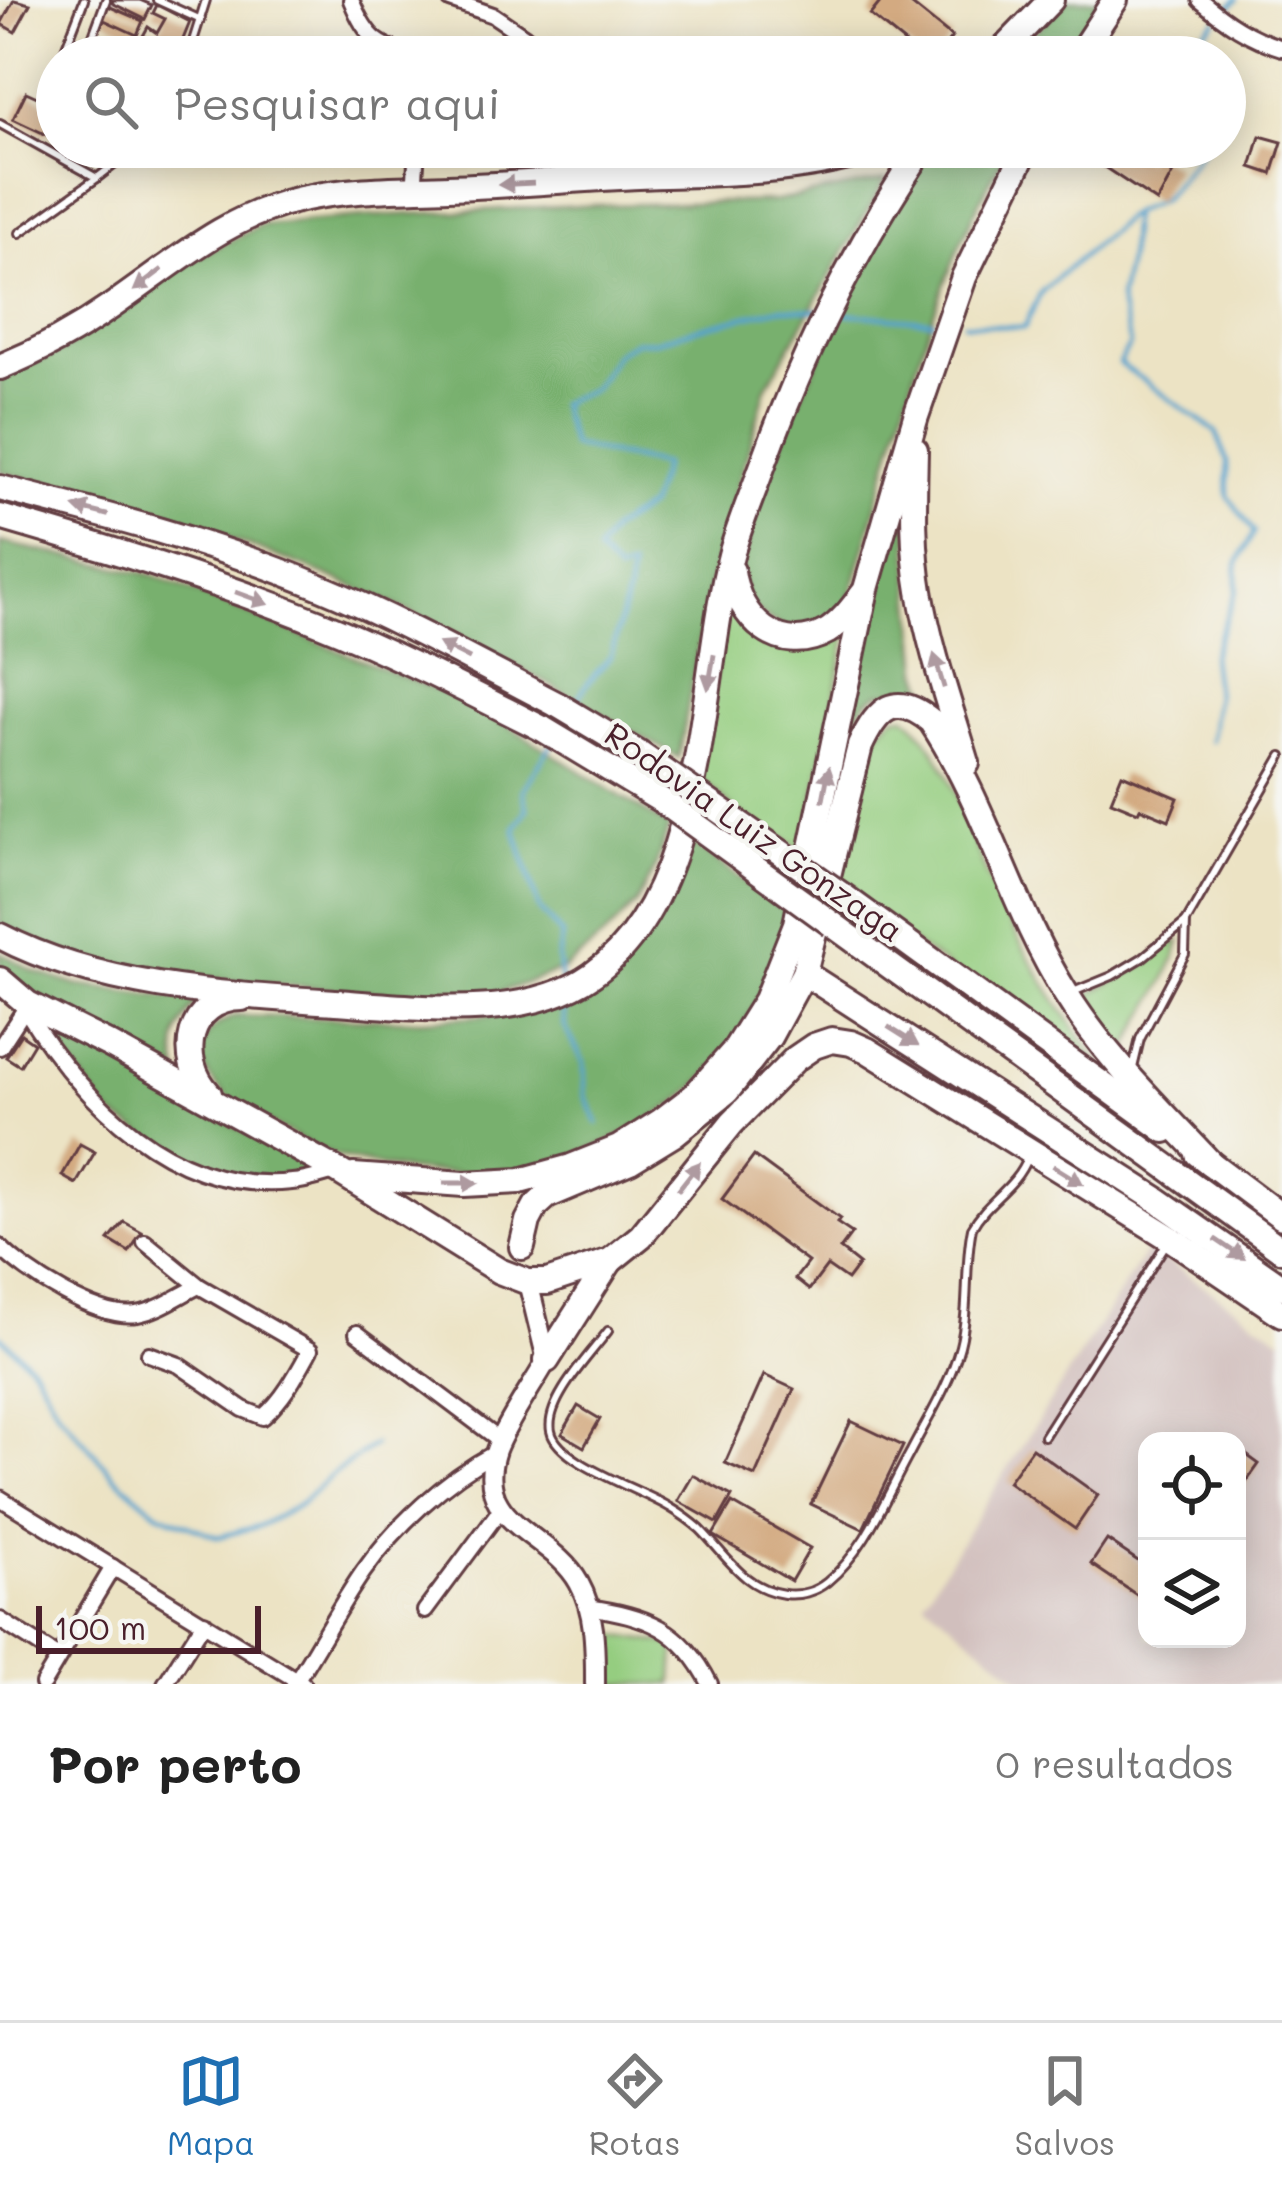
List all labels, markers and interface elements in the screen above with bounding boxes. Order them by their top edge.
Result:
search box [36,36,1246,168]
icon: search [78,69,144,135]
text: Pesquisar aqui [174,73,501,131]
one-way arrow [496,175,534,194]
one-way arrow [132,267,164,291]
one-way arrow [72,501,109,520]
one-way arrow [235,590,271,608]
one-way arrow [437,641,471,662]
one-way arrow [928,652,947,688]
one-way arrow [701,654,720,691]
street label: Rodovia Luiz Gonzaga [597,711,913,950]
one-way arrow [818,765,837,802]
one-way arrow [887,1024,920,1046]
one-way arrow [676,1161,701,1192]
one-way arrow [1051,1164,1085,1185]
one-way arrow [443,1173,481,1193]
one-way arrow [1214,1237,1246,1260]
map controls [1138,1432,1246,1648]
button: locate [1138,1432,1246,1540]
button: layers [1138,1540,1246,1648]
scale bar [36,1600,261,1653]
text: 100 m [54,1605,146,1648]
text: Por perto [48,1729,301,1796]
text: 0 resultados [995,1737,1234,1788]
tab: Mapa [167,2048,255,2163]
tab: Rotas [589,2048,681,2163]
tab: Salvos [1015,2048,1115,2163]

